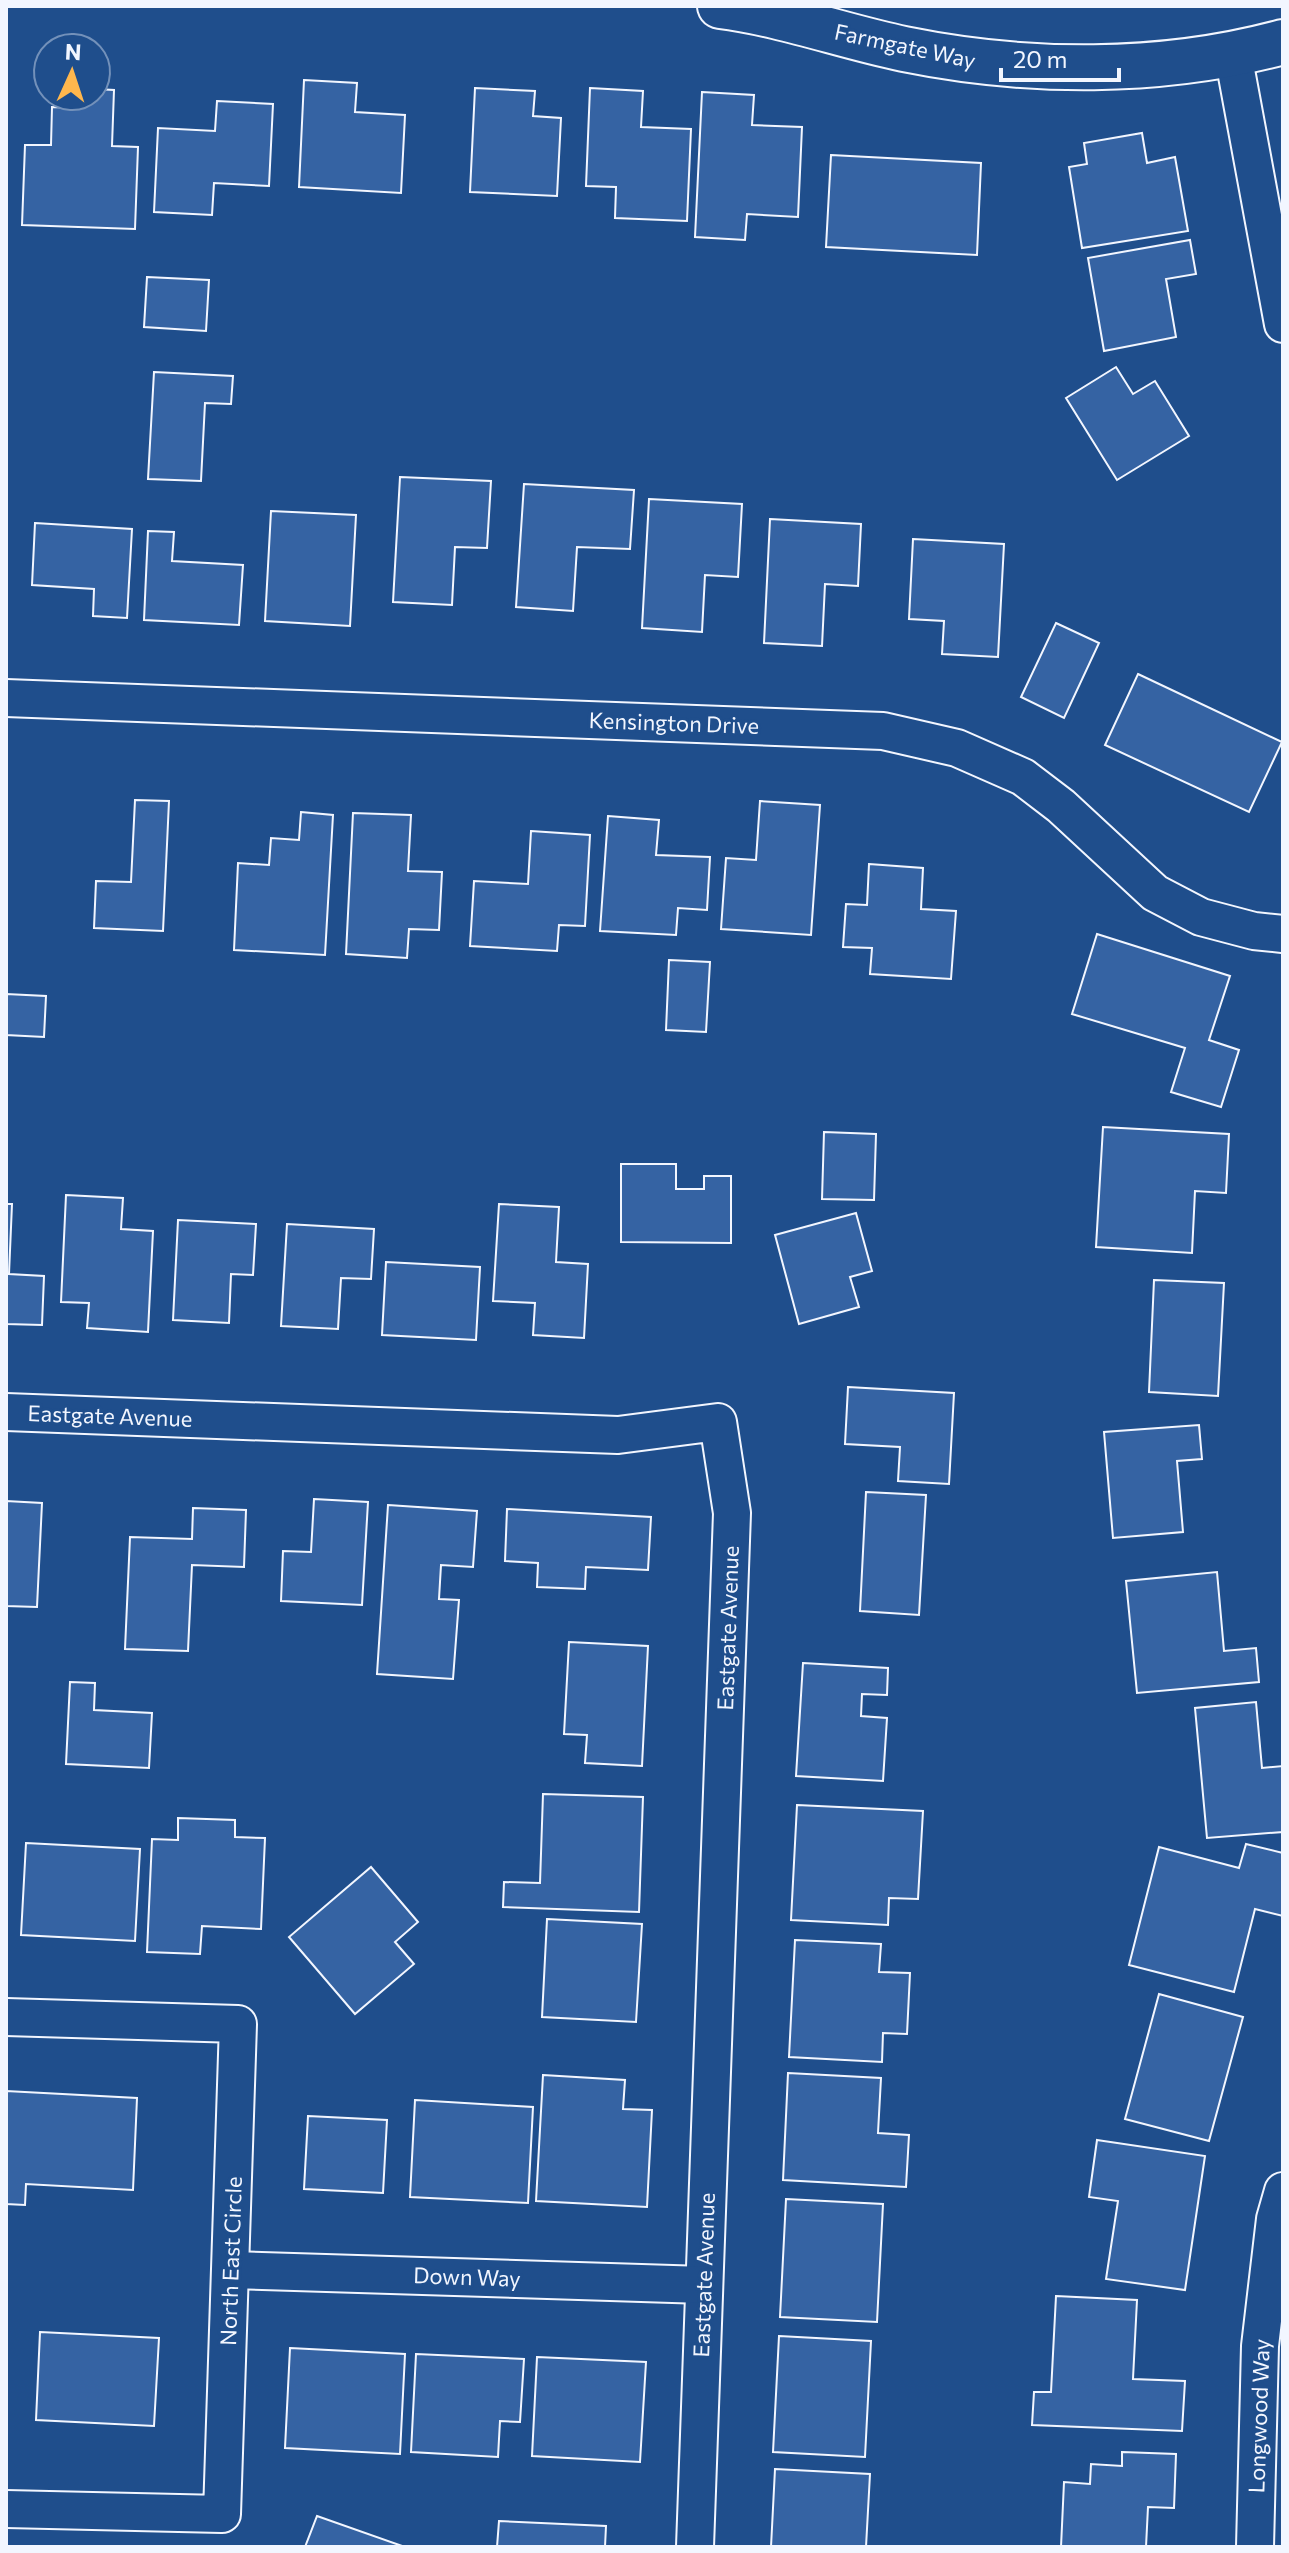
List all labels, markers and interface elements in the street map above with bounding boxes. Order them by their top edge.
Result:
street label: Farmgate Way [832,17,978,74]
north arrow [32,32,112,112]
scale bar [1001,32,1119,82]
text: N [64,38,82,65]
text: 20 m [1013,44,1067,73]
street label: Kensington Drive [588,706,760,739]
street label: Eastgate Avenue [27,1399,193,1432]
street label: Eastgate Avenue [711,1545,744,1711]
street label: North East Circle [214,2176,247,2346]
street label: Eastgate Avenue [687,2192,720,2358]
street label: Down Way [413,2261,521,2292]
street label: Longwood Way [1242,2338,1275,2494]

